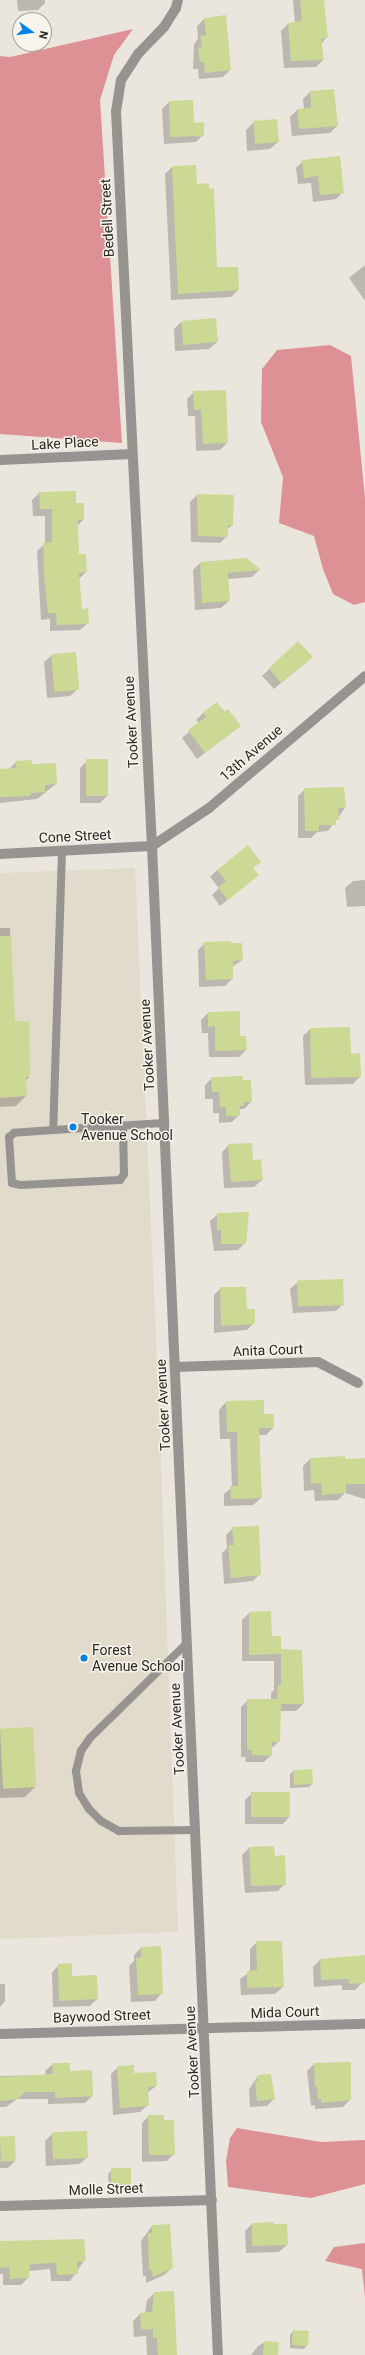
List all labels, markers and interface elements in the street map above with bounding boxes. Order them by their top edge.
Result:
north arrow [12,12,52,52]
text: N [36,29,50,40]
street label: Bedell Street [97,178,117,258]
street label: Lake Place [31,433,99,453]
street label: Tooker Avenue [120,676,142,768]
street label: 13th Avenue [216,721,286,785]
street label: Cone Street [38,826,112,846]
street label: Tooker Avenue [136,999,158,1091]
place label: Tooker Avenue School [81,1111,173,1144]
marker: Tooker Avenue School [68,1122,78,1132]
street label: Anita Court [233,1340,303,1360]
street label: Tooker Avenue [152,1359,174,1451]
place label: Forest Avenue School [92,1642,184,1674]
marker: Forest Avenue School [79,1653,89,1663]
street label: Tooker Avenue [166,1683,188,1775]
street label: Mida Court [250,2002,320,2022]
street label: Baywood Street [53,2006,151,2026]
street label: Tooker Avenue [181,2006,203,2098]
street label: Molle Street [68,2179,144,2199]

